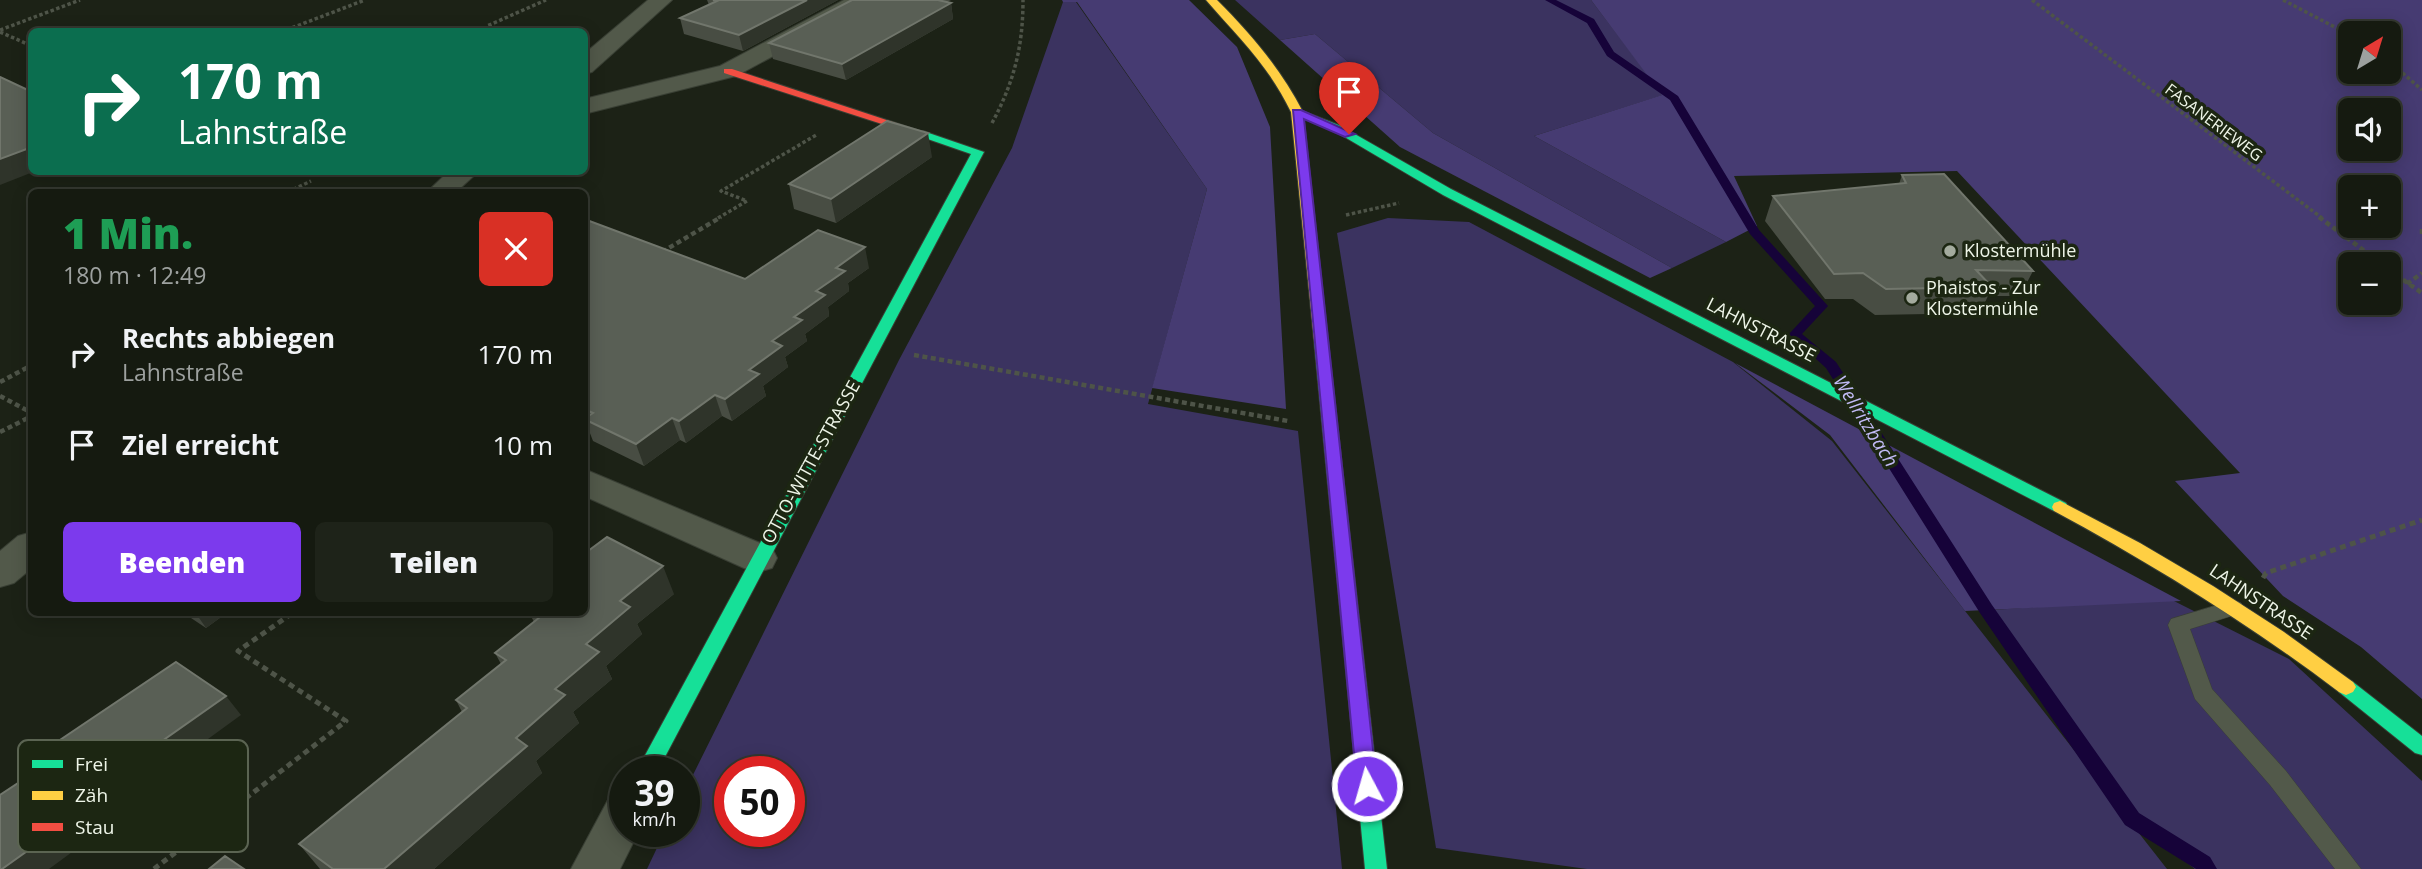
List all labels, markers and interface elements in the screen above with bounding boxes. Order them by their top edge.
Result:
north arrow [2338,21,2401,84]
map controls [2338,21,2401,315]
text: 170 m [178,47,323,113]
icon: right [63,56,154,147]
pin [1319,62,1379,134]
icon: arrive [1330,73,1368,111]
street label: FASANERIEWEG [2161,78,2267,166]
button: sound [2338,98,2401,161]
text: Lahnstraße [178,110,347,153]
button: + [2338,175,2401,238]
text: 1 Min. [63,204,193,261]
button: close [479,212,553,286]
place label: Klostermühle [1964,238,2076,262]
marker: Klostermühle [1942,243,1958,259]
button: − [2338,252,2401,315]
text: 180 m · 12:49 [63,259,206,291]
place label: Phaistos - Zur Klostermühle [1926,275,2041,320]
marker: Phaistos - Zur Klostermühle [1904,290,1920,306]
street label: LAHNSTRASSE [1703,291,1820,367]
text: Rechts abbiegen [122,320,335,356]
icon: right [63,335,101,373]
text: 170 m [478,336,553,372]
text: Lahnstraße [122,356,244,388]
water label: Wellritzbach [1828,370,1904,472]
street label: OTTO-WITTE-STRASSE [755,376,865,547]
icon: arrive [63,426,101,464]
text: Ziel erreicht [122,427,279,463]
text: 10 m [492,427,553,463]
button: Beenden [63,522,301,602]
button: Teilen [315,522,553,602]
street label: LAHNSTRASSE [2205,558,2318,645]
legend [18,740,248,852]
position arrow [1330,749,1404,823]
text: Frei [75,751,108,777]
speed limit sign: 50 [714,756,805,847]
text: 39 [634,769,675,816]
text: Zäh [75,782,108,808]
text: km/h [633,807,676,831]
text: Stau [75,814,114,840]

